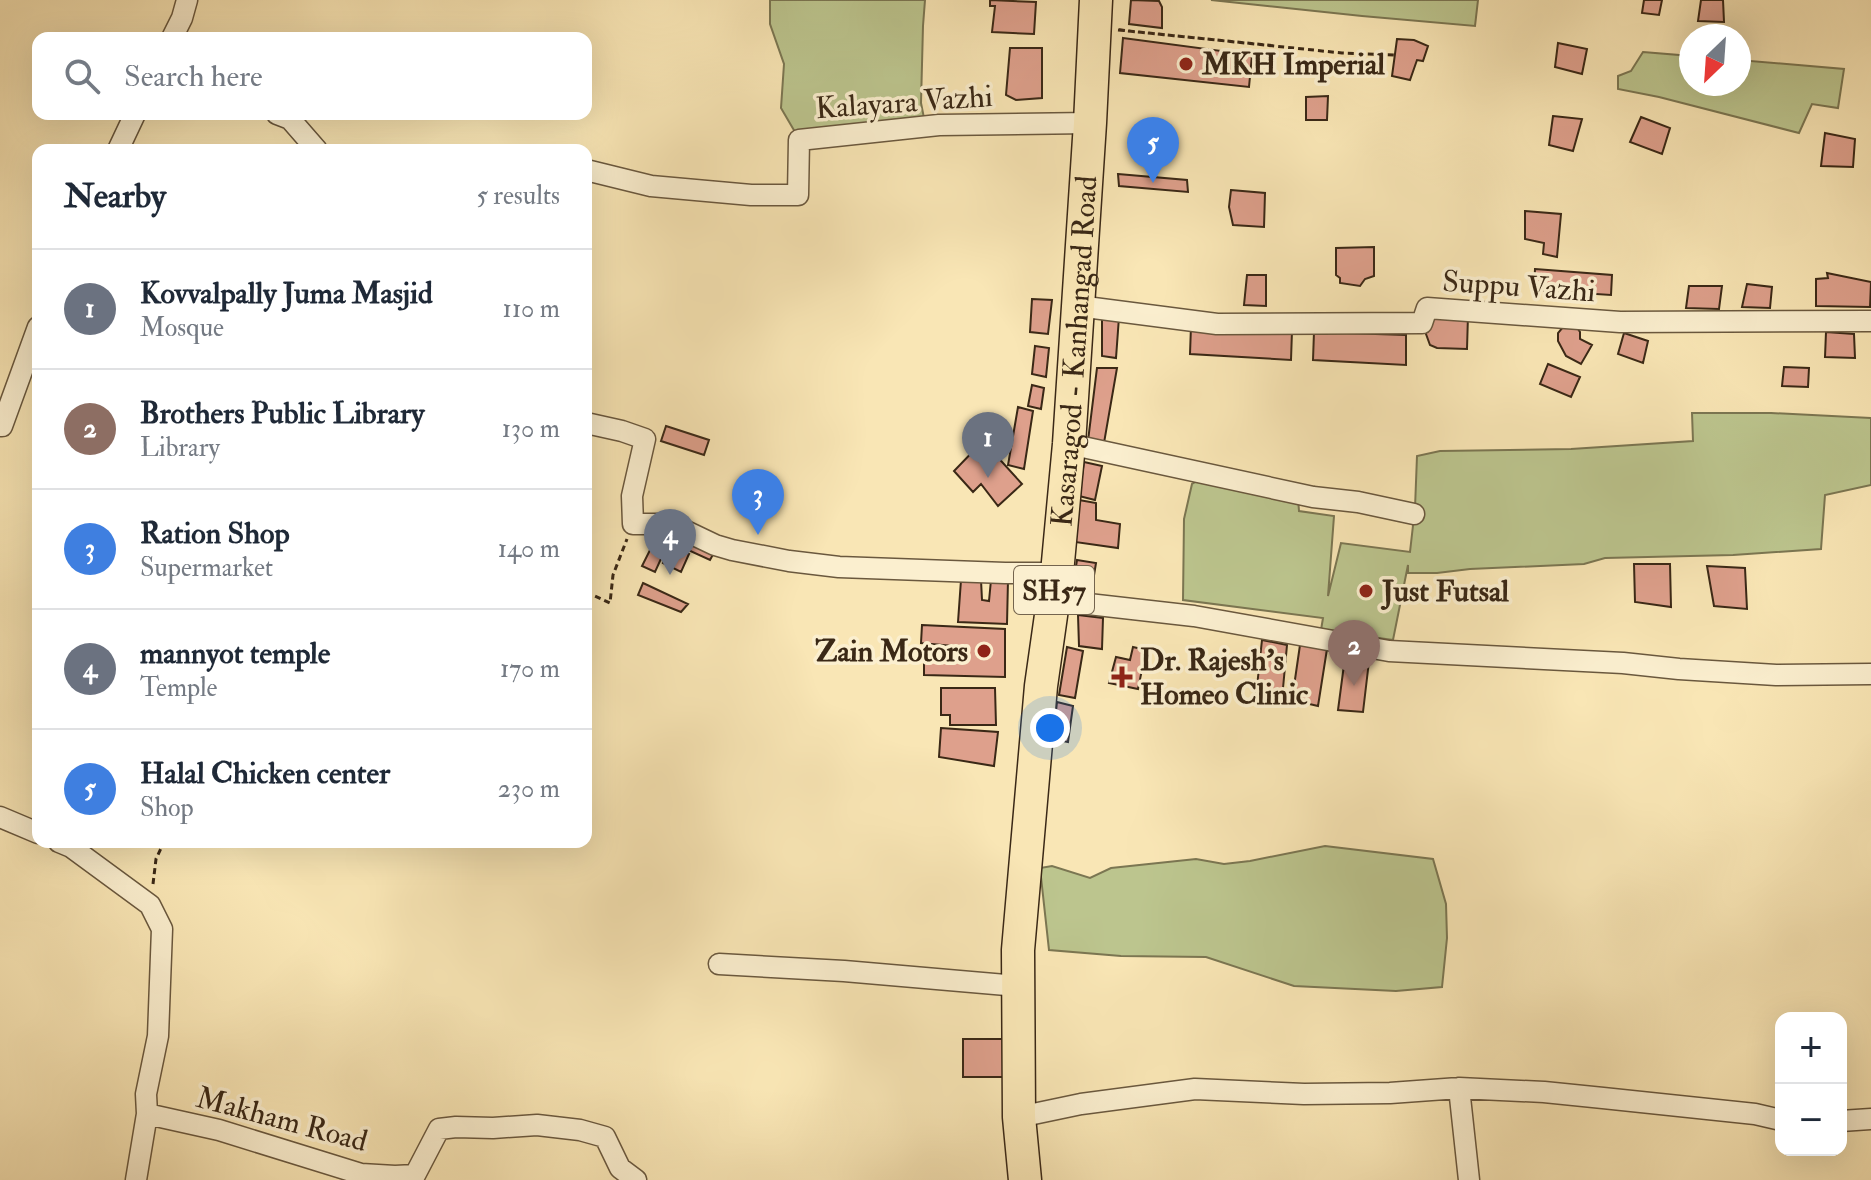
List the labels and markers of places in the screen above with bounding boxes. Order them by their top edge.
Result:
place label: MKH Imperial [1201,46,1385,83]
marker: MKH Imperial [1177,55,1195,73]
pin: 5 [1127,117,1179,183]
pin: 1 [962,412,1014,478]
pin: 3 [732,469,784,535]
pin: 4 [644,509,696,575]
place label: Just Futsal [1380,573,1509,610]
marker: Just Futsal [1357,582,1375,600]
pin: 2 [1328,620,1380,686]
place label: Zain Motors [815,633,968,670]
marker: Zain Motors [975,642,993,660]
place label: Dr. Rajesh's Homeo Clinic [1140,642,1308,713]
marker: Dr. Rajesh's Homeo Clinic [1111,666,1133,688]

